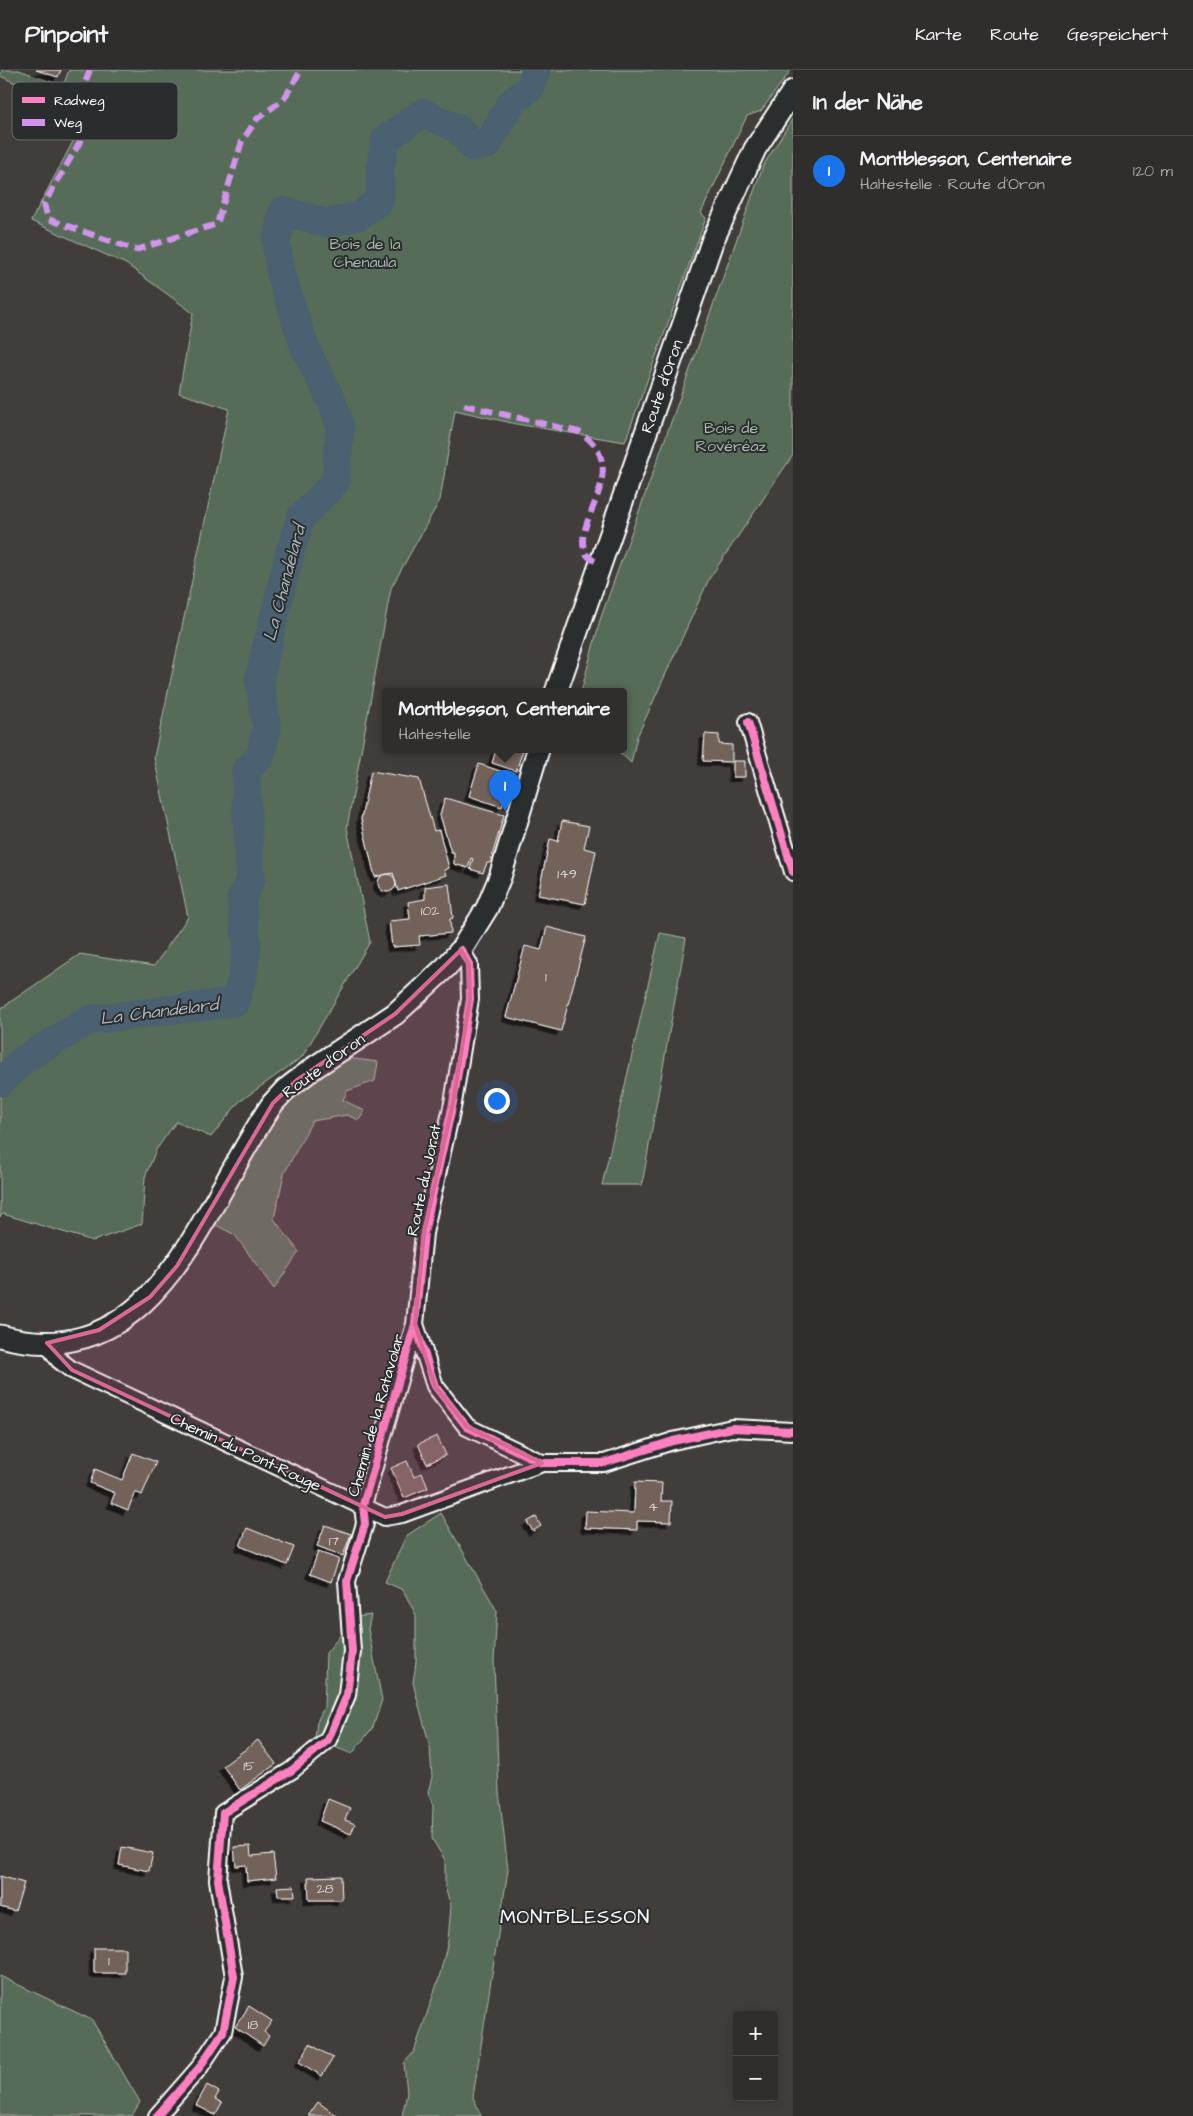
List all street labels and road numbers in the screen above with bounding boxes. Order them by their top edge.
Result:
street label: Route d'Oron [636,337,688,436]
street label: Route d'Oron [278,1028,369,1103]
street label: Route du Jorat [401,1122,447,1238]
street label: Chemin de la Ratavolar [342,1331,410,1499]
street label: Chemin du Pont-Rouge [166,1407,325,1498]

